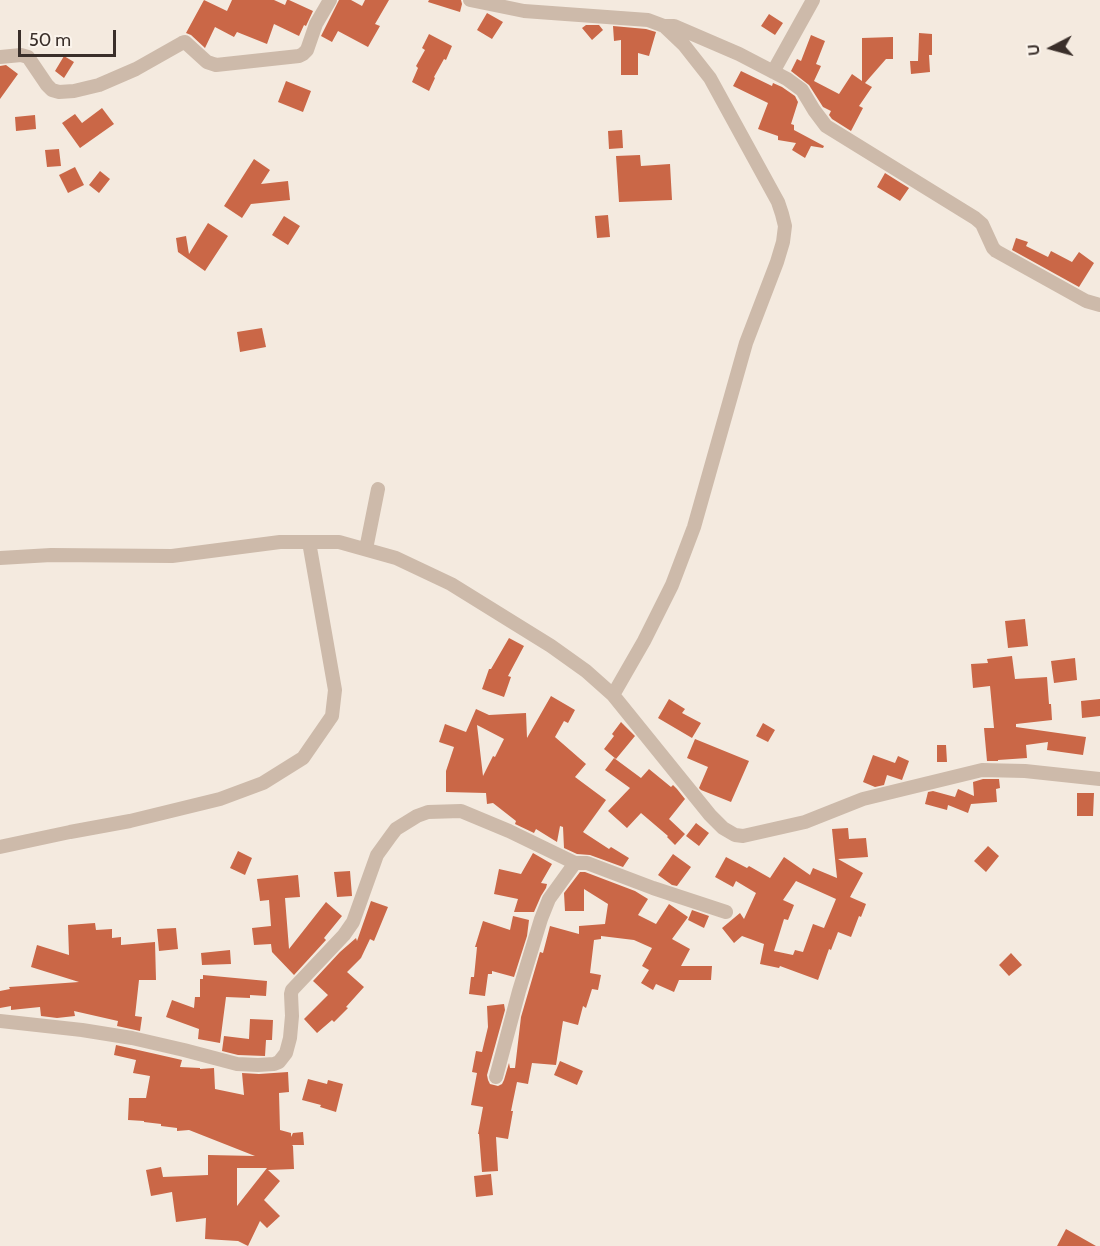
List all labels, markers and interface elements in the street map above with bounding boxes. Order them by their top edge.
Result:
scale bar [21,18,118,56]
north arrow [1022,18,1082,78]
text: 50 m [29,29,71,51]
text: U [1024,43,1044,57]

